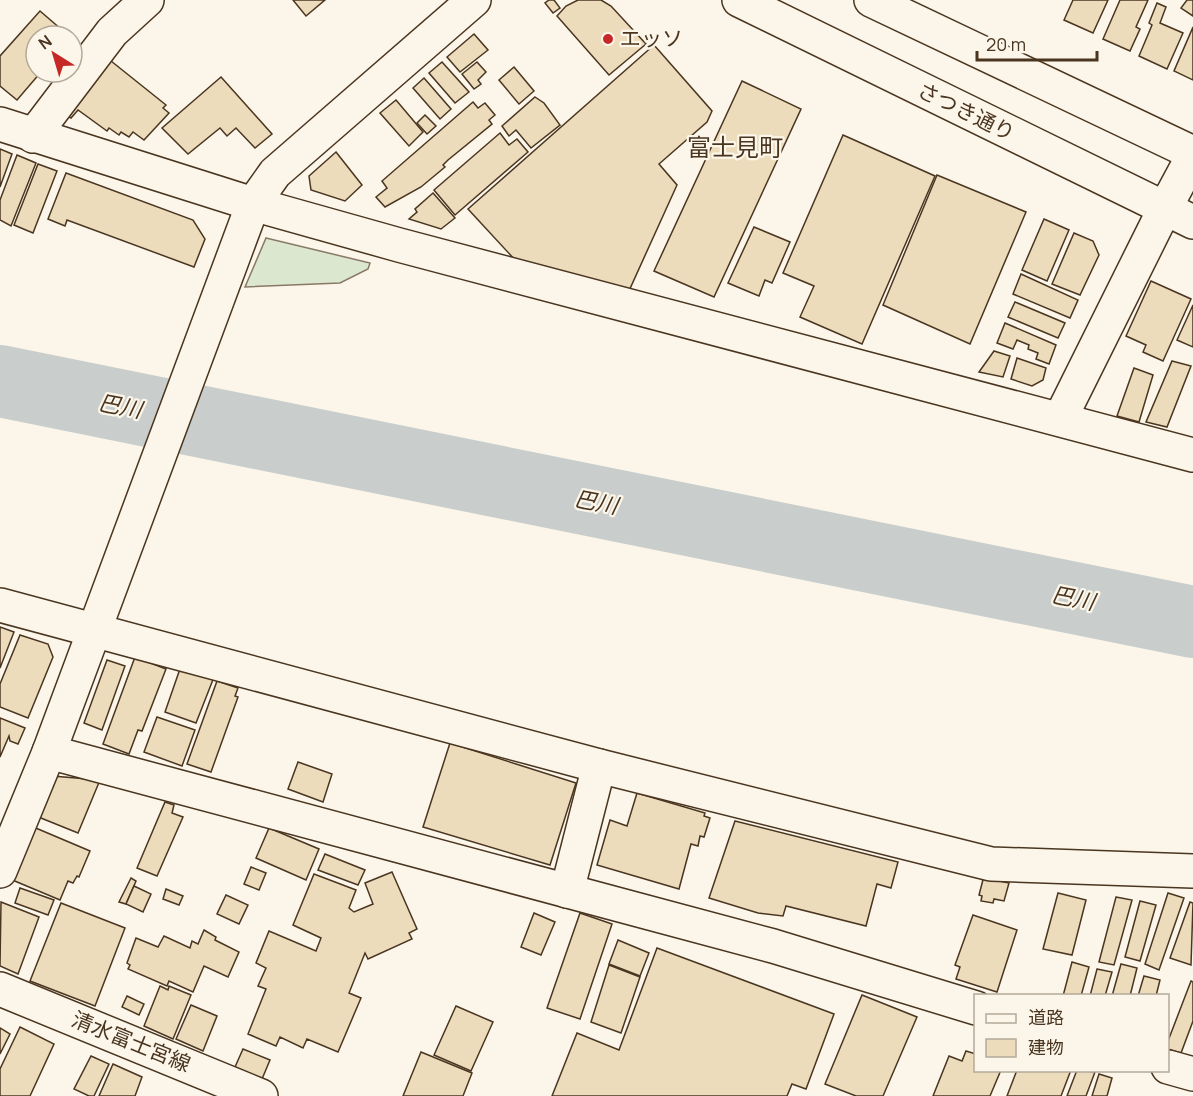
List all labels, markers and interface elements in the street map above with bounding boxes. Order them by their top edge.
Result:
north arrow [24,24,84,84]
place label: エッソ [620,24,683,52]
scale bar [977,24,1097,62]
text: N [34,30,56,54]
marker: エッソ [601,32,615,46]
text: 20 m [986,32,1026,56]
street label: さつき通り [913,76,1020,147]
district label: 富士見町 [687,130,783,163]
water label: 巴川 [96,387,146,425]
water label: 巴川 [572,483,622,521]
water label: 巴川 [1049,579,1099,617]
legend [974,994,1169,1072]
street label: 清水富士宮線 [68,1004,195,1078]
text: 道路 [1028,1005,1064,1029]
text: 建物 [1028,1035,1064,1059]

